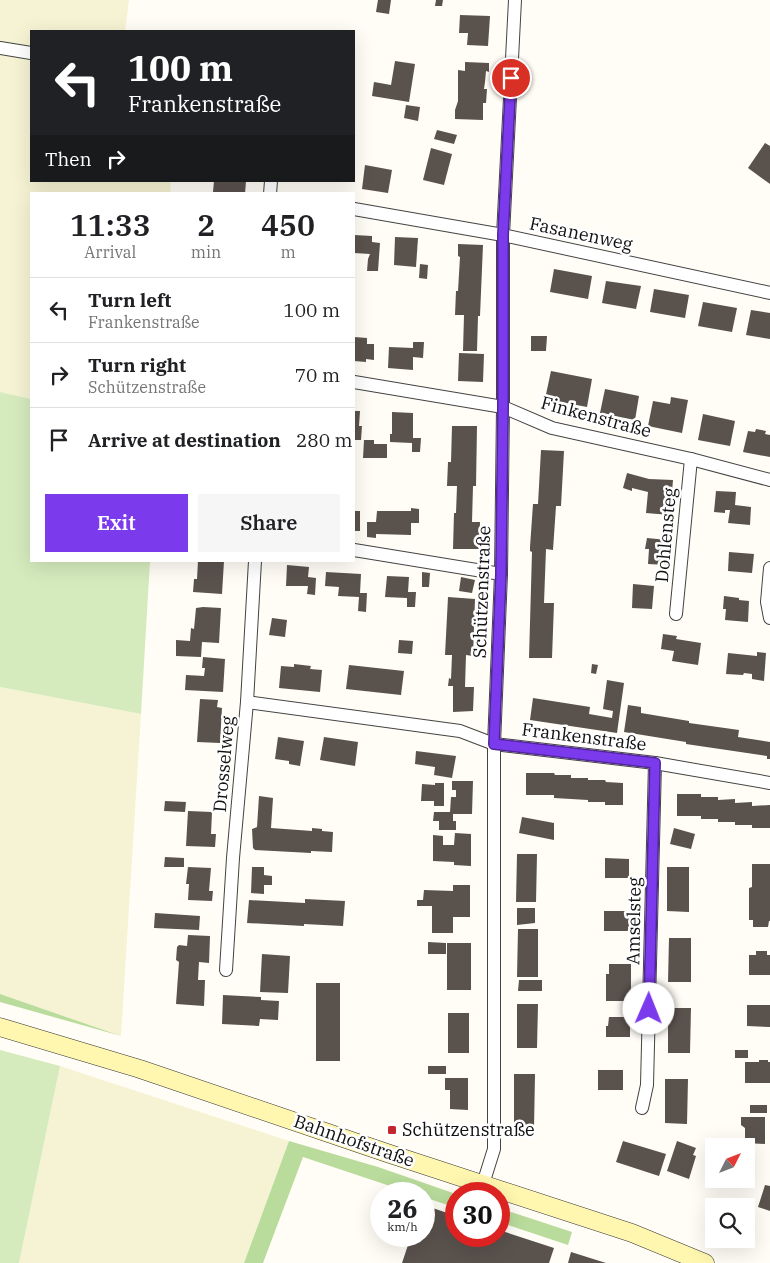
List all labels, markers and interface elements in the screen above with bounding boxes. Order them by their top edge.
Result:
text: 100 m [128,45,233,91]
icon: left [45,50,110,115]
pin [490,57,532,99]
icon: arrive [497,64,525,92]
text: Frankenstraße [128,89,281,118]
icon: right [102,145,130,173]
text: Then [45,147,92,171]
text: 11:33 [70,205,151,244]
text: 2 [197,205,215,244]
text: 450 [261,205,315,244]
street label: Fasanenweg [527,211,635,256]
text: Arrival [84,242,136,262]
text: min [191,242,221,262]
text: m [280,242,296,262]
text: Turn left [88,288,171,312]
icon: left [45,296,73,324]
text: 100 m [283,298,340,322]
text: Frankenstraße [88,312,200,332]
text: Turn right [88,353,186,377]
icon: right [45,361,73,389]
text: 70 m [295,363,340,387]
text: Schützenstraße [88,377,206,397]
street label: Finkenstraße [538,391,654,442]
icon: arrive [45,426,73,454]
text: Arrive at destination [88,428,281,452]
text: 280 m [296,428,353,452]
street label: Dohlensteg [650,486,681,583]
button: Exit [45,494,188,552]
button: Share [198,494,340,552]
street label: Schützenstraße [468,525,495,659]
street label: Drosselweg [208,715,239,813]
street label: Frankenstraße [520,717,648,756]
street label: Amselsteg [621,877,646,965]
position arrow [622,982,674,1034]
street label: Bahnhofstraße [291,1109,418,1172]
place label: Schützenstraße [402,1118,535,1141]
marker: Schützenstraße [386,1124,398,1136]
north arrow [705,1138,755,1188]
map controls [705,1138,755,1248]
speed limit sign: 30 [445,1182,510,1247]
text: 26 [387,1192,418,1225]
button: search [705,1198,755,1248]
text: km/h [387,1219,418,1234]

